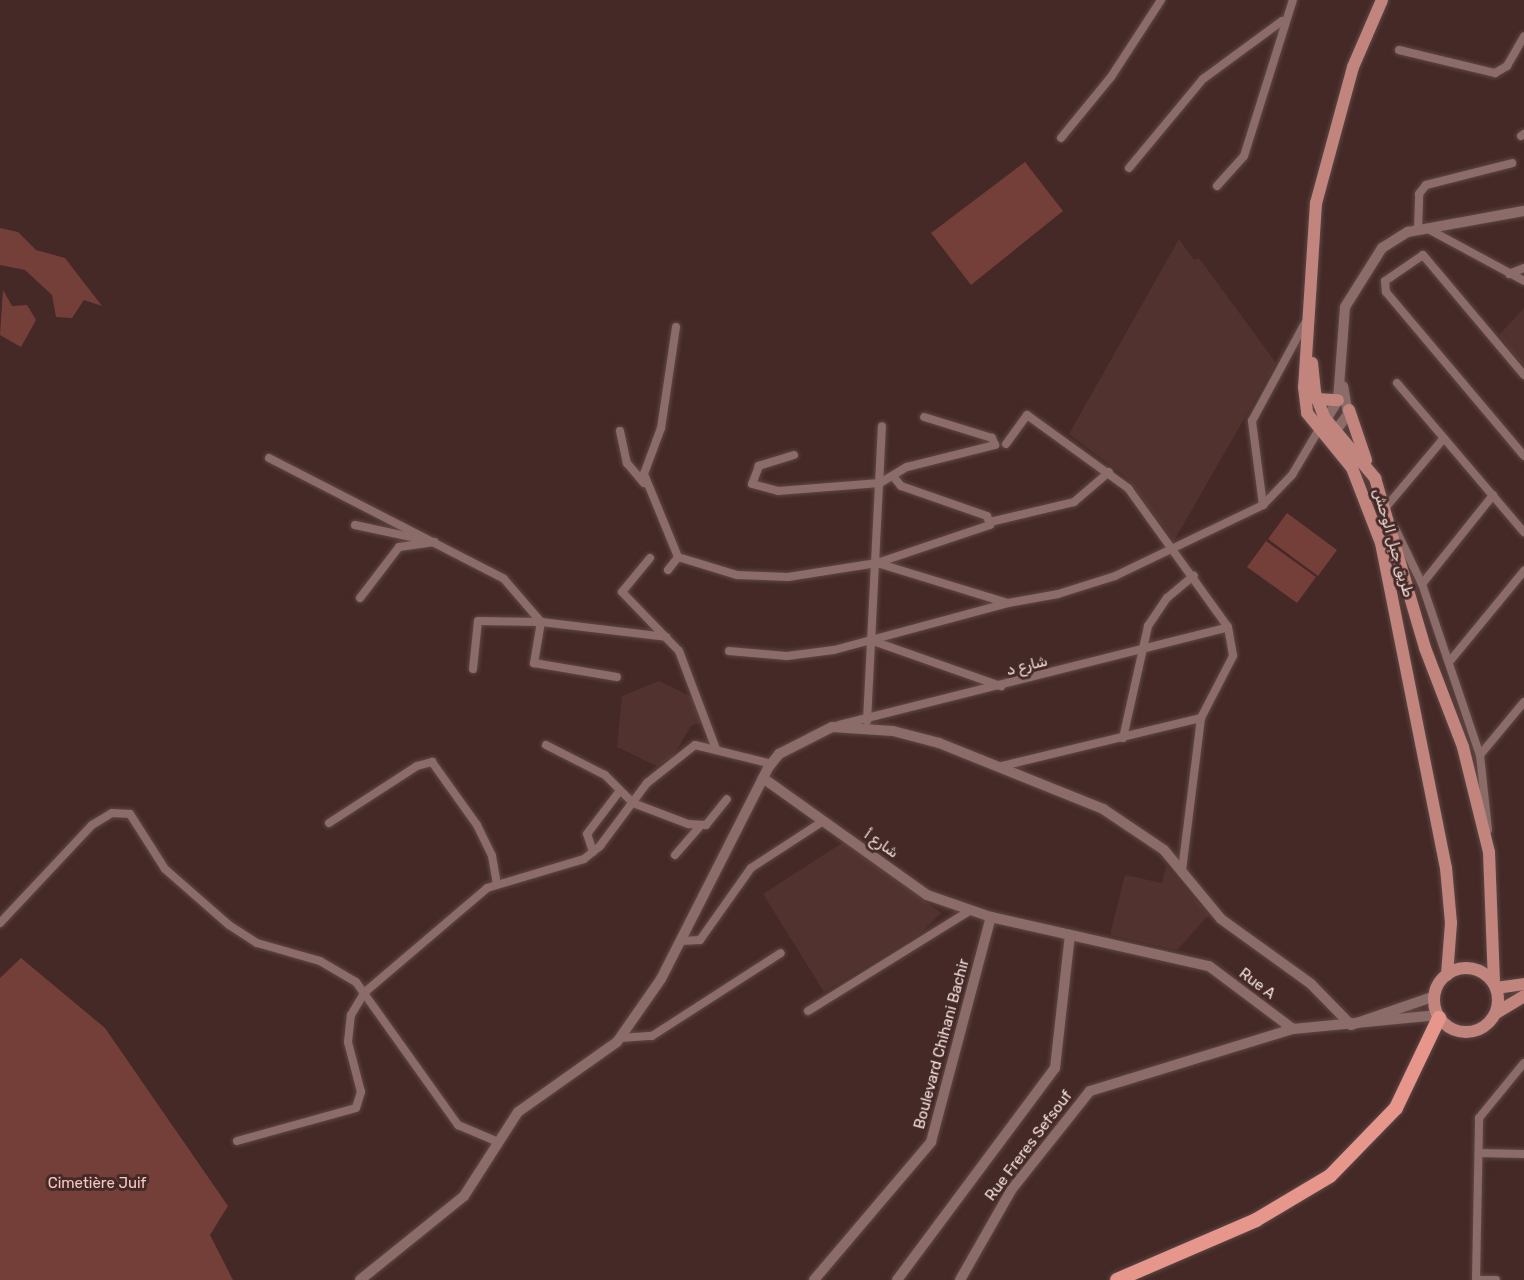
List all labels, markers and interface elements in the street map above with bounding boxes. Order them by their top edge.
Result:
street label: طريق جبل الوحش [1369,486,1417,600]
street label: شارع د [1004,652,1050,680]
street label: شارع أ [860,826,902,862]
street label: Boulevard Chihani Bachir [911,957,973,1131]
street label: Rue A [1235,964,1279,1004]
street label: Rue Freres Sefsouf [982,1087,1076,1205]
park label: Cimetière Juif [48,1175,146,1193]

